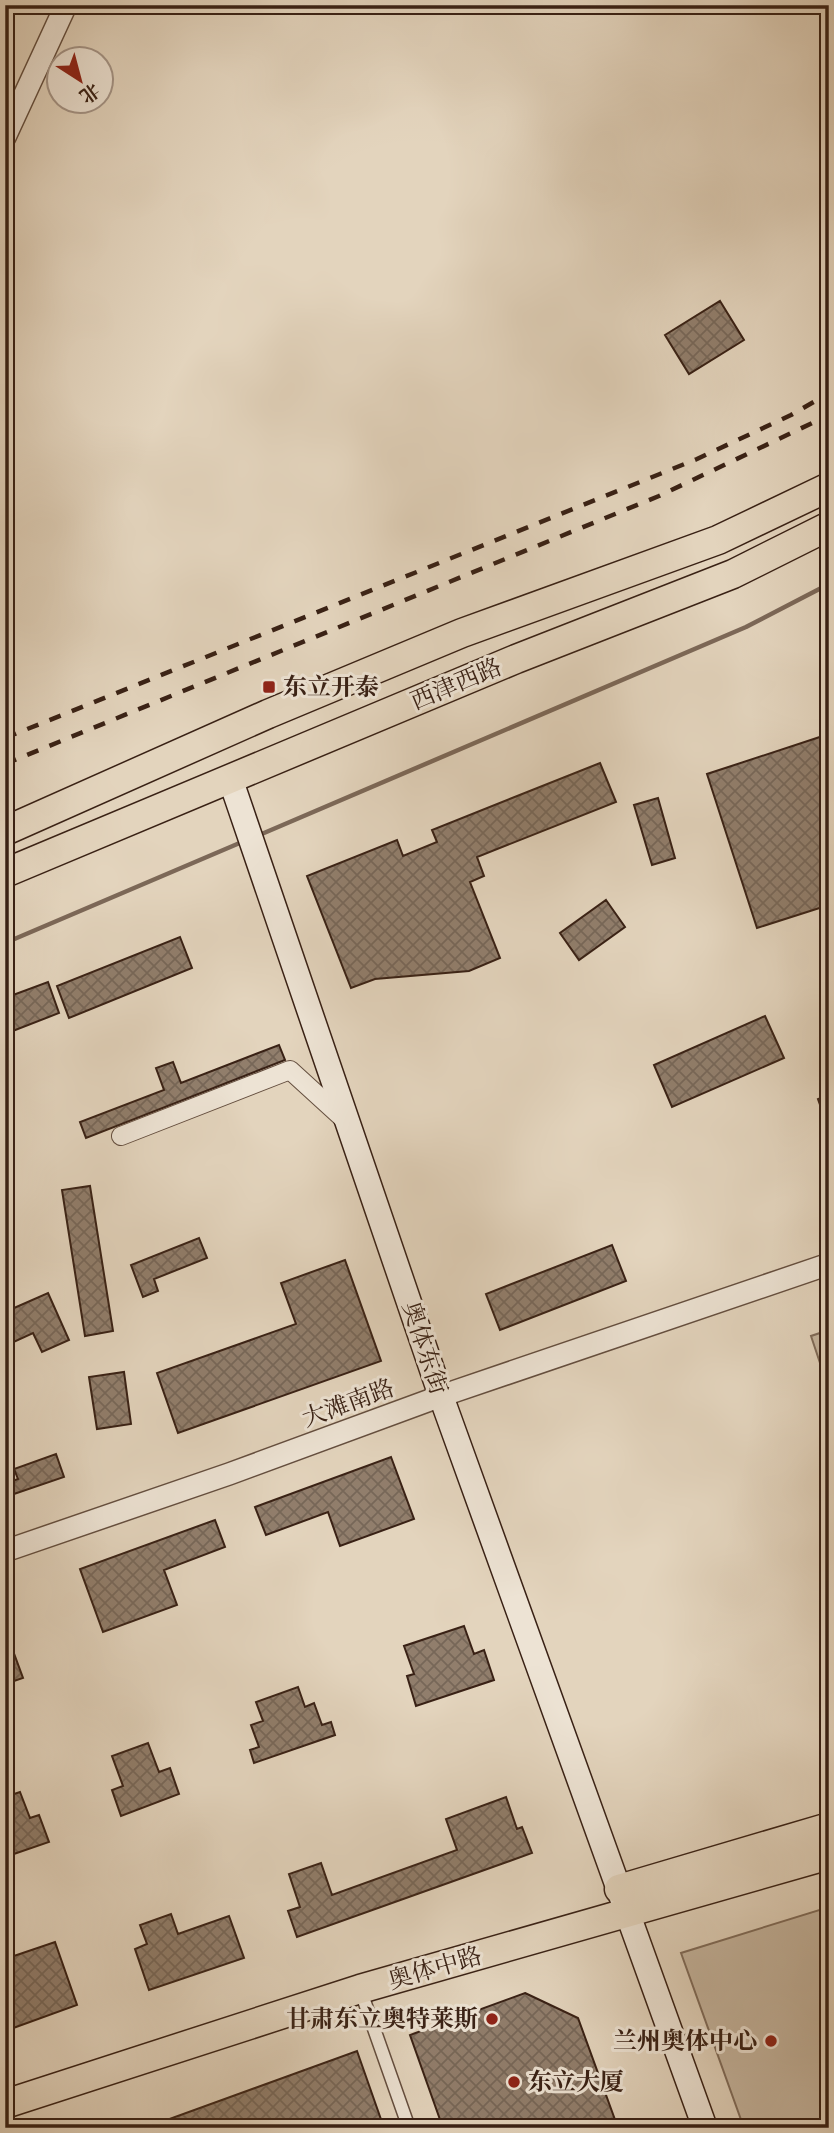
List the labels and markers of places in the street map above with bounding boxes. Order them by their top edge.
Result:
place label: 东立开泰 [283,671,379,703]
marker: 东立开泰 [261,679,277,695]
place label: 甘肃东立奥特莱斯 [286,2003,478,2035]
marker: 甘肃东立奥特莱斯 [484,2011,500,2027]
place label: 兰州奥体中心 [613,2025,757,2057]
marker: 兰州奥体中心 [763,2033,779,2049]
place label: 东立大厦 [528,2066,624,2098]
marker: 东立大厦 [506,2074,522,2090]

